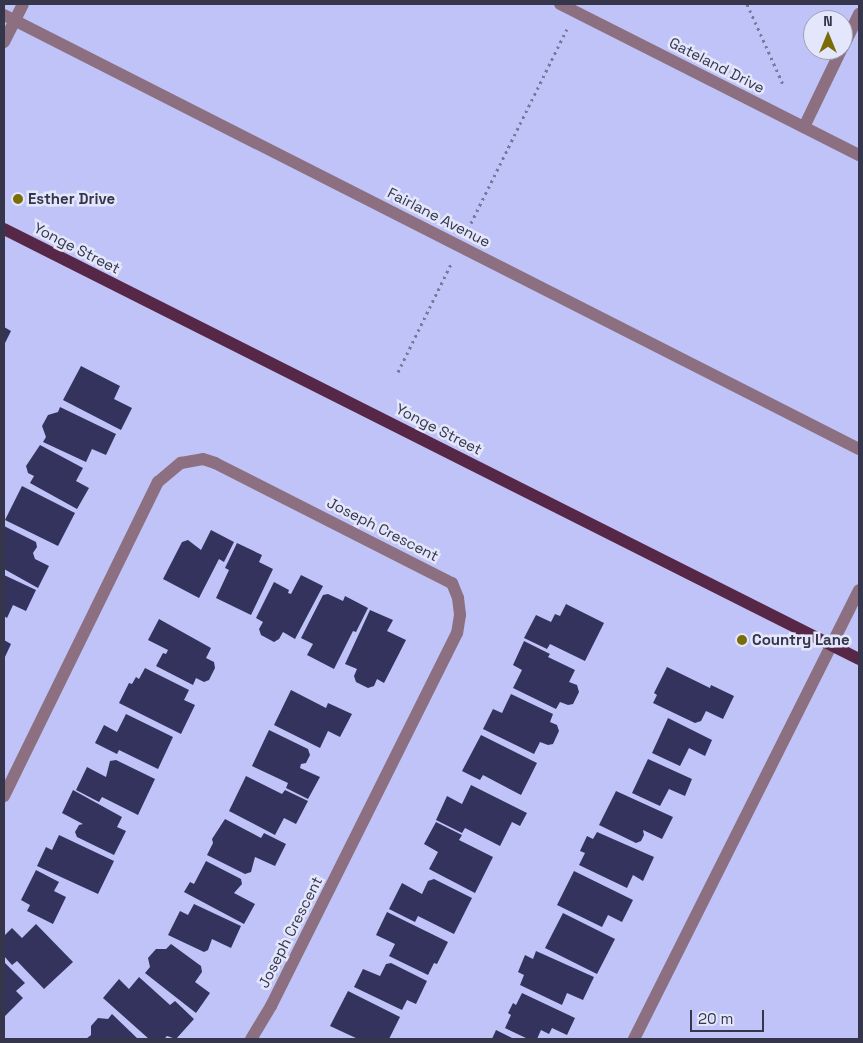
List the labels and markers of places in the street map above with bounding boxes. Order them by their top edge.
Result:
place label: Esther Drive [28,190,115,208]
marker: Esther Drive [12,193,24,205]
place label: Country Lane [752,631,850,649]
marker: Country Lane [736,634,748,646]

